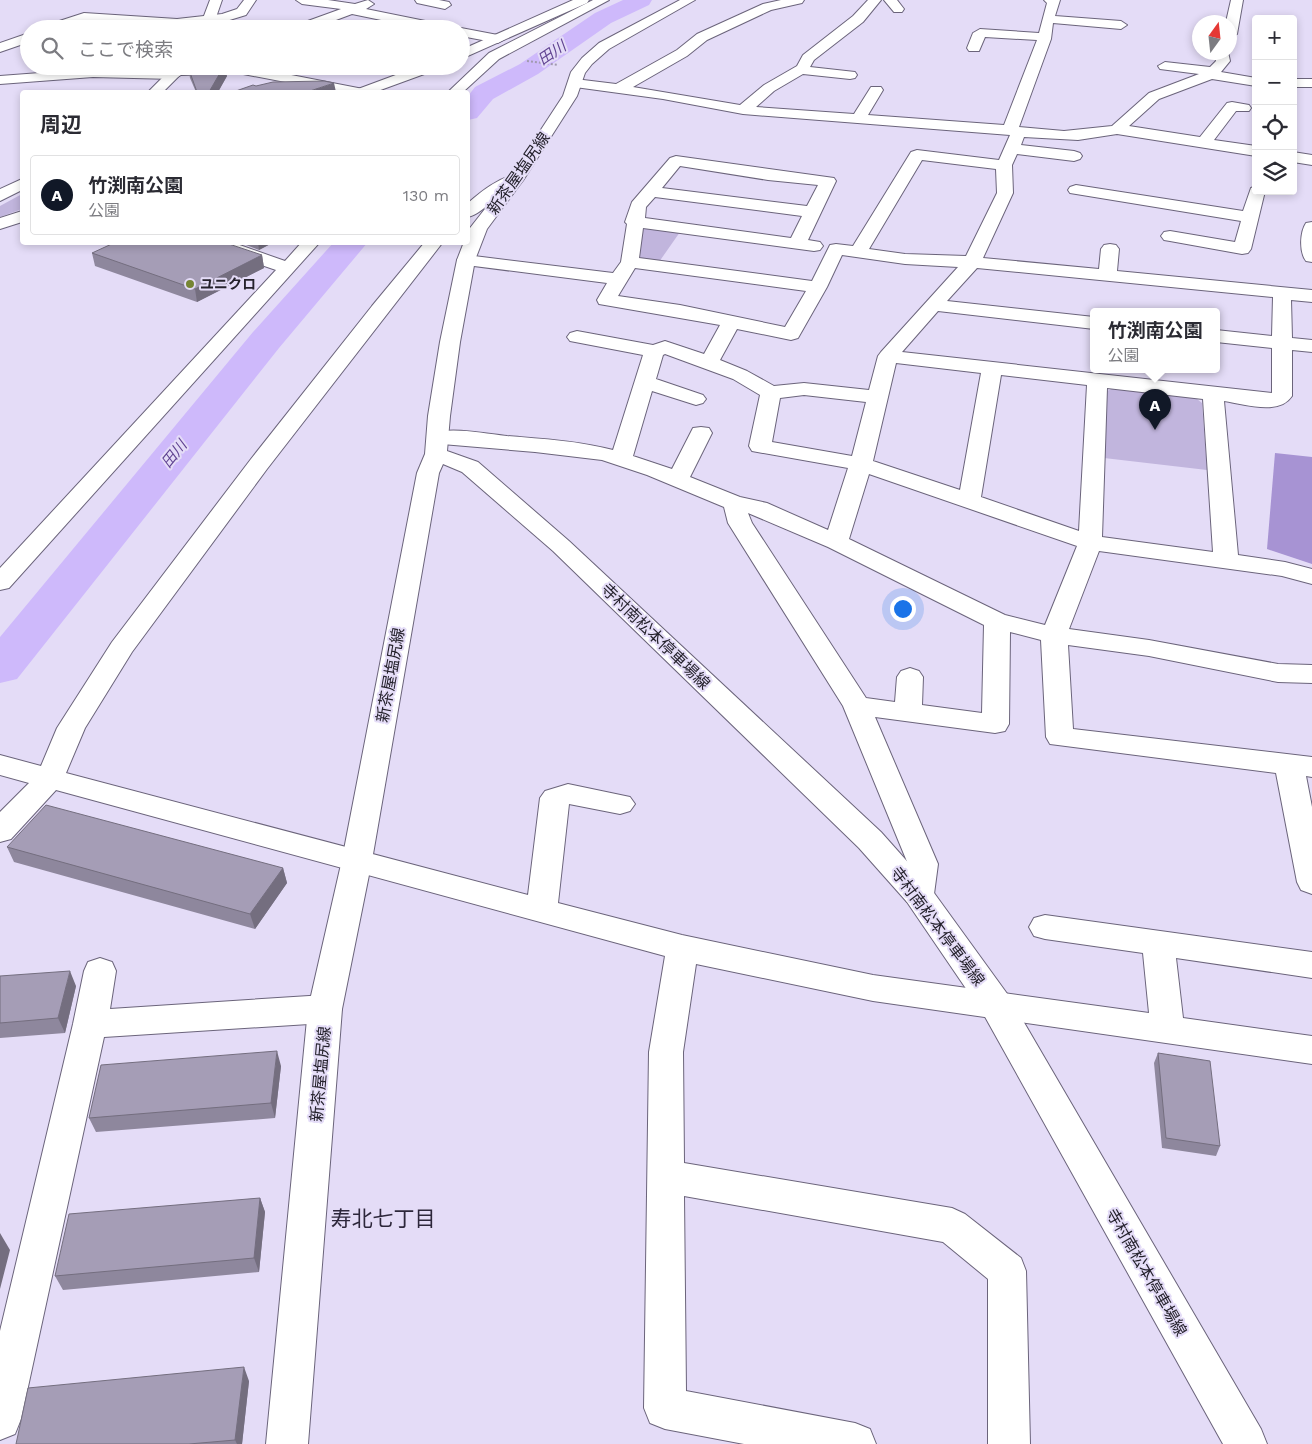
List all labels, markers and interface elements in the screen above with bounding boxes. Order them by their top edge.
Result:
north arrow [1192,15,1237,60]
map controls [1252,15,1297,195]
button: + [1252,15,1297,60]
search box [20,20,470,75]
icon: search [38,34,66,62]
water label: 田川 [535,36,571,69]
text: ここで検索 [78,38,173,61]
button: − [1252,60,1297,105]
button: locate [1252,105,1297,150]
text: 周辺 [40,112,82,137]
street label: 新茶屋塩尻線 [483,129,554,218]
button: layers [1252,150,1297,195]
text: 竹渕南公園 [88,174,183,197]
text: A [52,186,62,205]
text: 130 m [403,186,449,205]
text: 公園 [88,201,120,220]
place label: ユニクロ [200,276,256,292]
marker: ユニクロ [184,278,196,290]
popup [1090,308,1220,373]
text: 竹渕南公園 [1107,319,1203,342]
text: 公園 [1107,346,1140,365]
pin: A [1139,389,1171,430]
water label: 田川 [158,435,192,471]
street label: 寺村南松本停車場線 [597,580,714,693]
your location [890,596,916,622]
street label: 新茶屋塩尻線 [373,626,408,724]
street label: 寺村南松本停車場線 [887,863,989,990]
street label: 新茶屋塩尻線 [307,1025,334,1123]
street label: 寺村南松本停車場線 [1102,1205,1191,1339]
district label: 寿北七丁目 [331,1206,436,1231]

